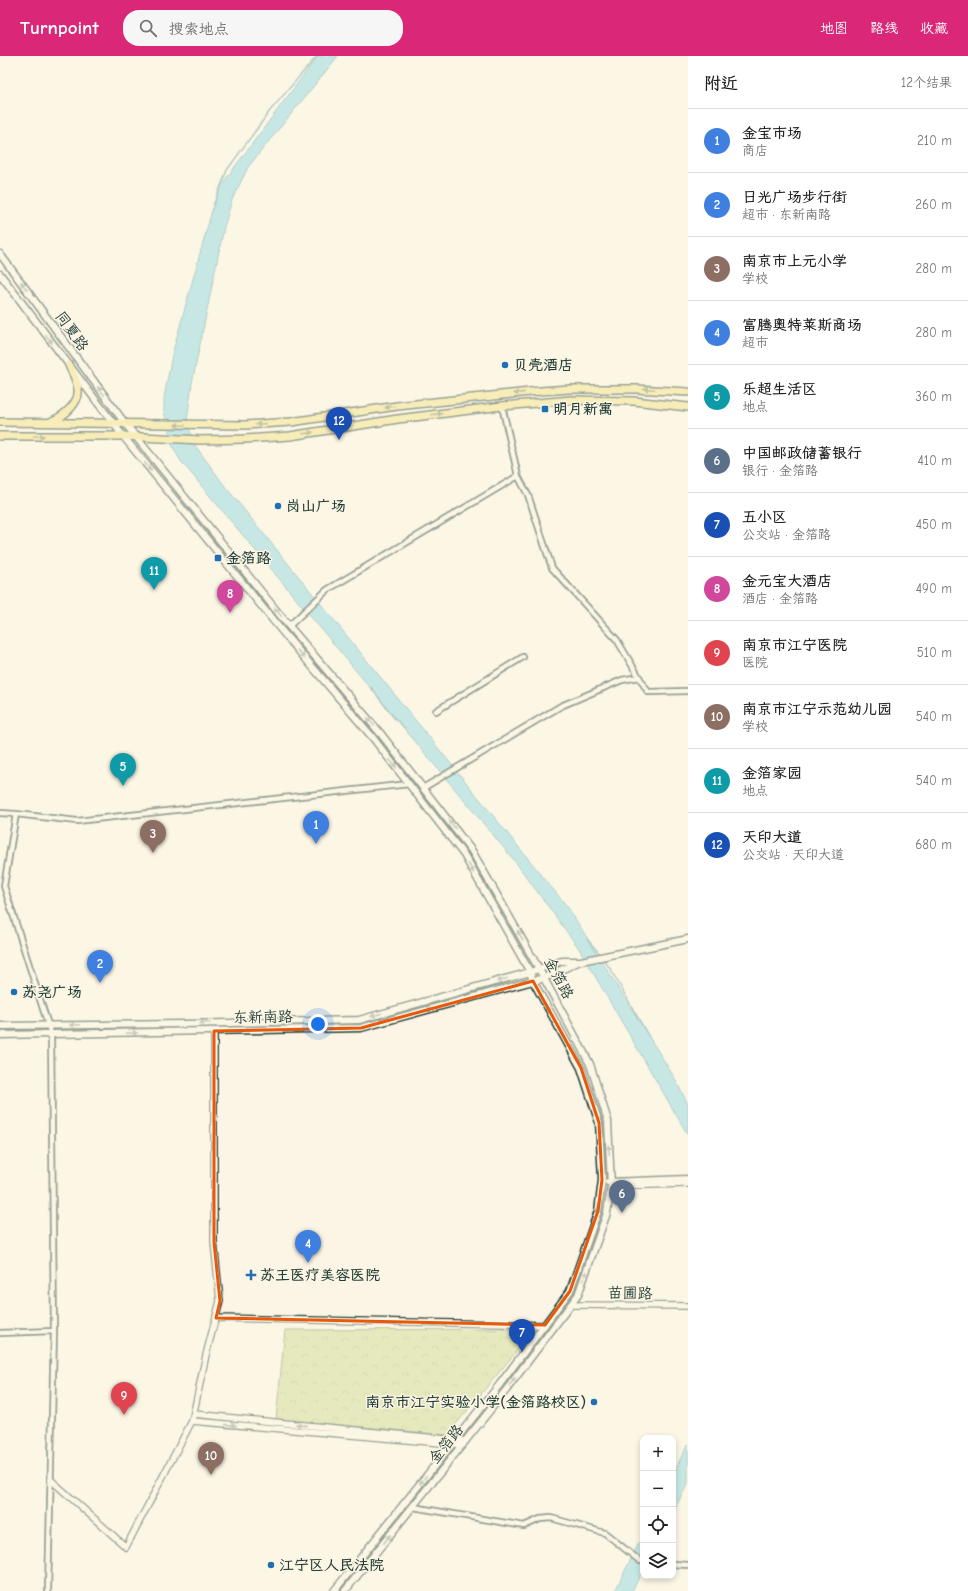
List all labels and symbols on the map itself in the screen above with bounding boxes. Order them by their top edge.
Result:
one-way arrow [19,281,28,292]
street label: 同夏路 [51,308,93,354]
one-way arrow [45,333,53,344]
place label: 贝壳酒店 [513,356,573,374]
marker: 贝壳酒店 [500,360,510,370]
one-way arrow [97,386,105,396]
one-way arrow [643,386,655,393]
one-way arrow [513,390,525,396]
place label: 明月新寓 [553,400,613,418]
one-way arrow [384,404,396,410]
marker: 明月新寓 [540,404,550,414]
pin: 12 [326,407,352,440]
one-way arrow [431,411,443,417]
one-way arrow [255,421,267,428]
one-way arrow [173,422,186,428]
one-way arrow [302,430,314,436]
one-way arrow [33,433,46,439]
one-way arrow [143,461,152,472]
place label: 岗山广场 [286,497,346,515]
marker: 岗山广场 [273,501,283,511]
place label: 金箔路 [226,549,271,567]
marker: 金箔路 [213,553,223,563]
pin: 11 [141,557,167,590]
pin: 8 [217,580,243,613]
one-way arrow [274,607,283,618]
one-way arrow [297,648,306,659]
one-way arrow [367,717,376,728]
pin: 5 [110,753,136,786]
one-way arrow [389,759,398,770]
pin: 1 [303,811,329,844]
one-way arrow [447,819,456,830]
pin: 3 [140,820,166,853]
one-way arrow [468,862,475,874]
one-way arrow [516,929,523,941]
pin: 2 [87,950,113,983]
street label: 金箔路 [540,954,578,1002]
one-way arrow [495,977,507,983]
place label: 苏尧广场 [22,983,82,1001]
marker: 苏尧广场 [9,987,19,997]
one-way arrow [544,1001,551,1013]
street label: 东新南路 [233,1007,293,1027]
one-way arrow [421,1007,433,1013]
one-way arrow [370,1012,382,1018]
your location [308,1014,328,1034]
one-way arrow [199,1020,211,1027]
one-way arrow [69,1022,81,1029]
one-way arrow [126,1030,139,1036]
one-way arrow [606,1143,612,1156]
pin: 6 [609,1180,635,1213]
one-way arrow [594,1203,600,1215]
pin: 4 [295,1230,321,1263]
place label: 苏王医疗美容医院 [260,1266,380,1284]
marker: 苏王医疗美容医院 [245,1269,257,1281]
one-way arrow [582,1269,588,1281]
street label: 苗圃路 [607,1284,653,1302]
pin: 7 [509,1319,535,1352]
one-way arrow [508,1377,516,1388]
pin: 9 [111,1382,137,1415]
place label: 南京市江宁实验小学(金箔路校区) [365,1393,586,1411]
marker: 南京市江宁实验小学(金箔路校区) [589,1397,599,1407]
one-way arrow [225,1421,237,1428]
one-way arrow [295,1421,307,1428]
street label: 金箔路 [425,1421,467,1467]
pin: 10 [198,1442,224,1475]
one-way arrow [419,1474,428,1485]
one-way arrow [383,1533,392,1544]
place label: 江宁区人民法院 [279,1556,384,1574]
marker: 江宁区人民法院 [266,1560,276,1570]

